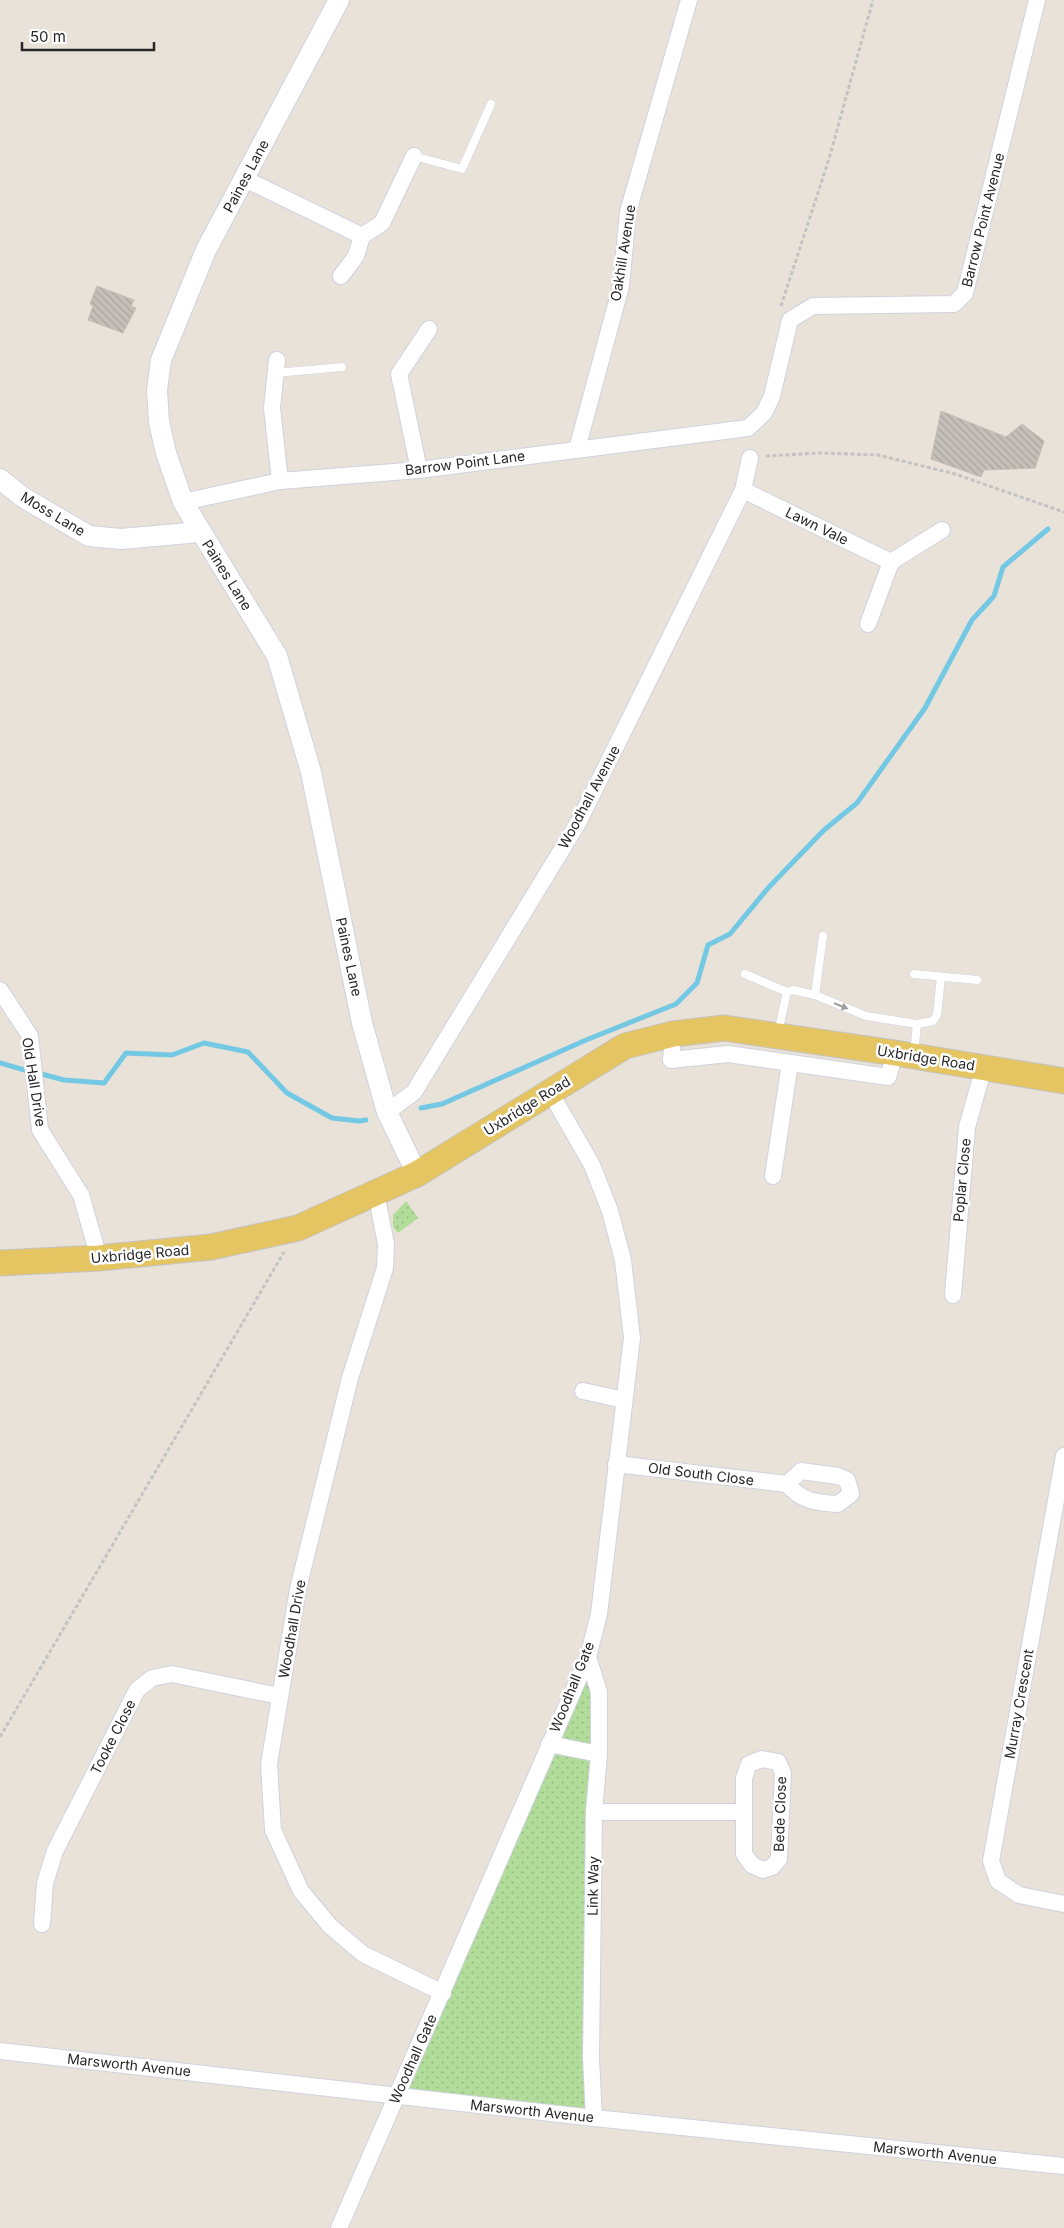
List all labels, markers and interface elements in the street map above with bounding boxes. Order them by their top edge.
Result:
scale bar [22,20,155,52]
text: 50 m [30,27,66,46]
street label: Paines Lane [219,136,272,215]
street label: Barrow Point Avenue [958,151,1007,289]
street label: Oakhill Avenue [606,203,639,303]
street label: Barrow Point Lane [404,447,526,478]
street label: Moss Lane [18,488,88,539]
street label: Lawn Vale [783,503,851,548]
street label: Paines Lane [199,536,256,613]
street label: Woodhall Avenue [554,742,623,851]
street label: Paines Lane [333,916,366,998]
one-way arrow [834,1002,848,1010]
street label: Old Hall Drive [19,1036,50,1128]
street label: Uxbridge Road [876,1041,976,1074]
street label: Uxbridge Road [480,1072,573,1139]
street label: Poplar Close [949,1137,974,1222]
street label: Uxbridge Road [90,1241,190,1266]
street label: Old South Close [647,1459,755,1488]
street label: Woodhall Drive [274,1578,309,1680]
street label: Woodhall Gate [546,1639,597,1735]
street label: Murray Crescent [1001,1647,1037,1760]
street label: Tooke Close [86,1696,139,1777]
street label: Bede Close [770,1776,789,1852]
street label: Link Way [583,1856,602,1916]
street label: Woodhall Gate [385,2011,440,2106]
street label: Marsworth Avenue [66,2050,192,2079]
street label: Marsworth Avenue [469,2096,595,2125]
street label: Marsworth Avenue [872,2138,998,2167]

